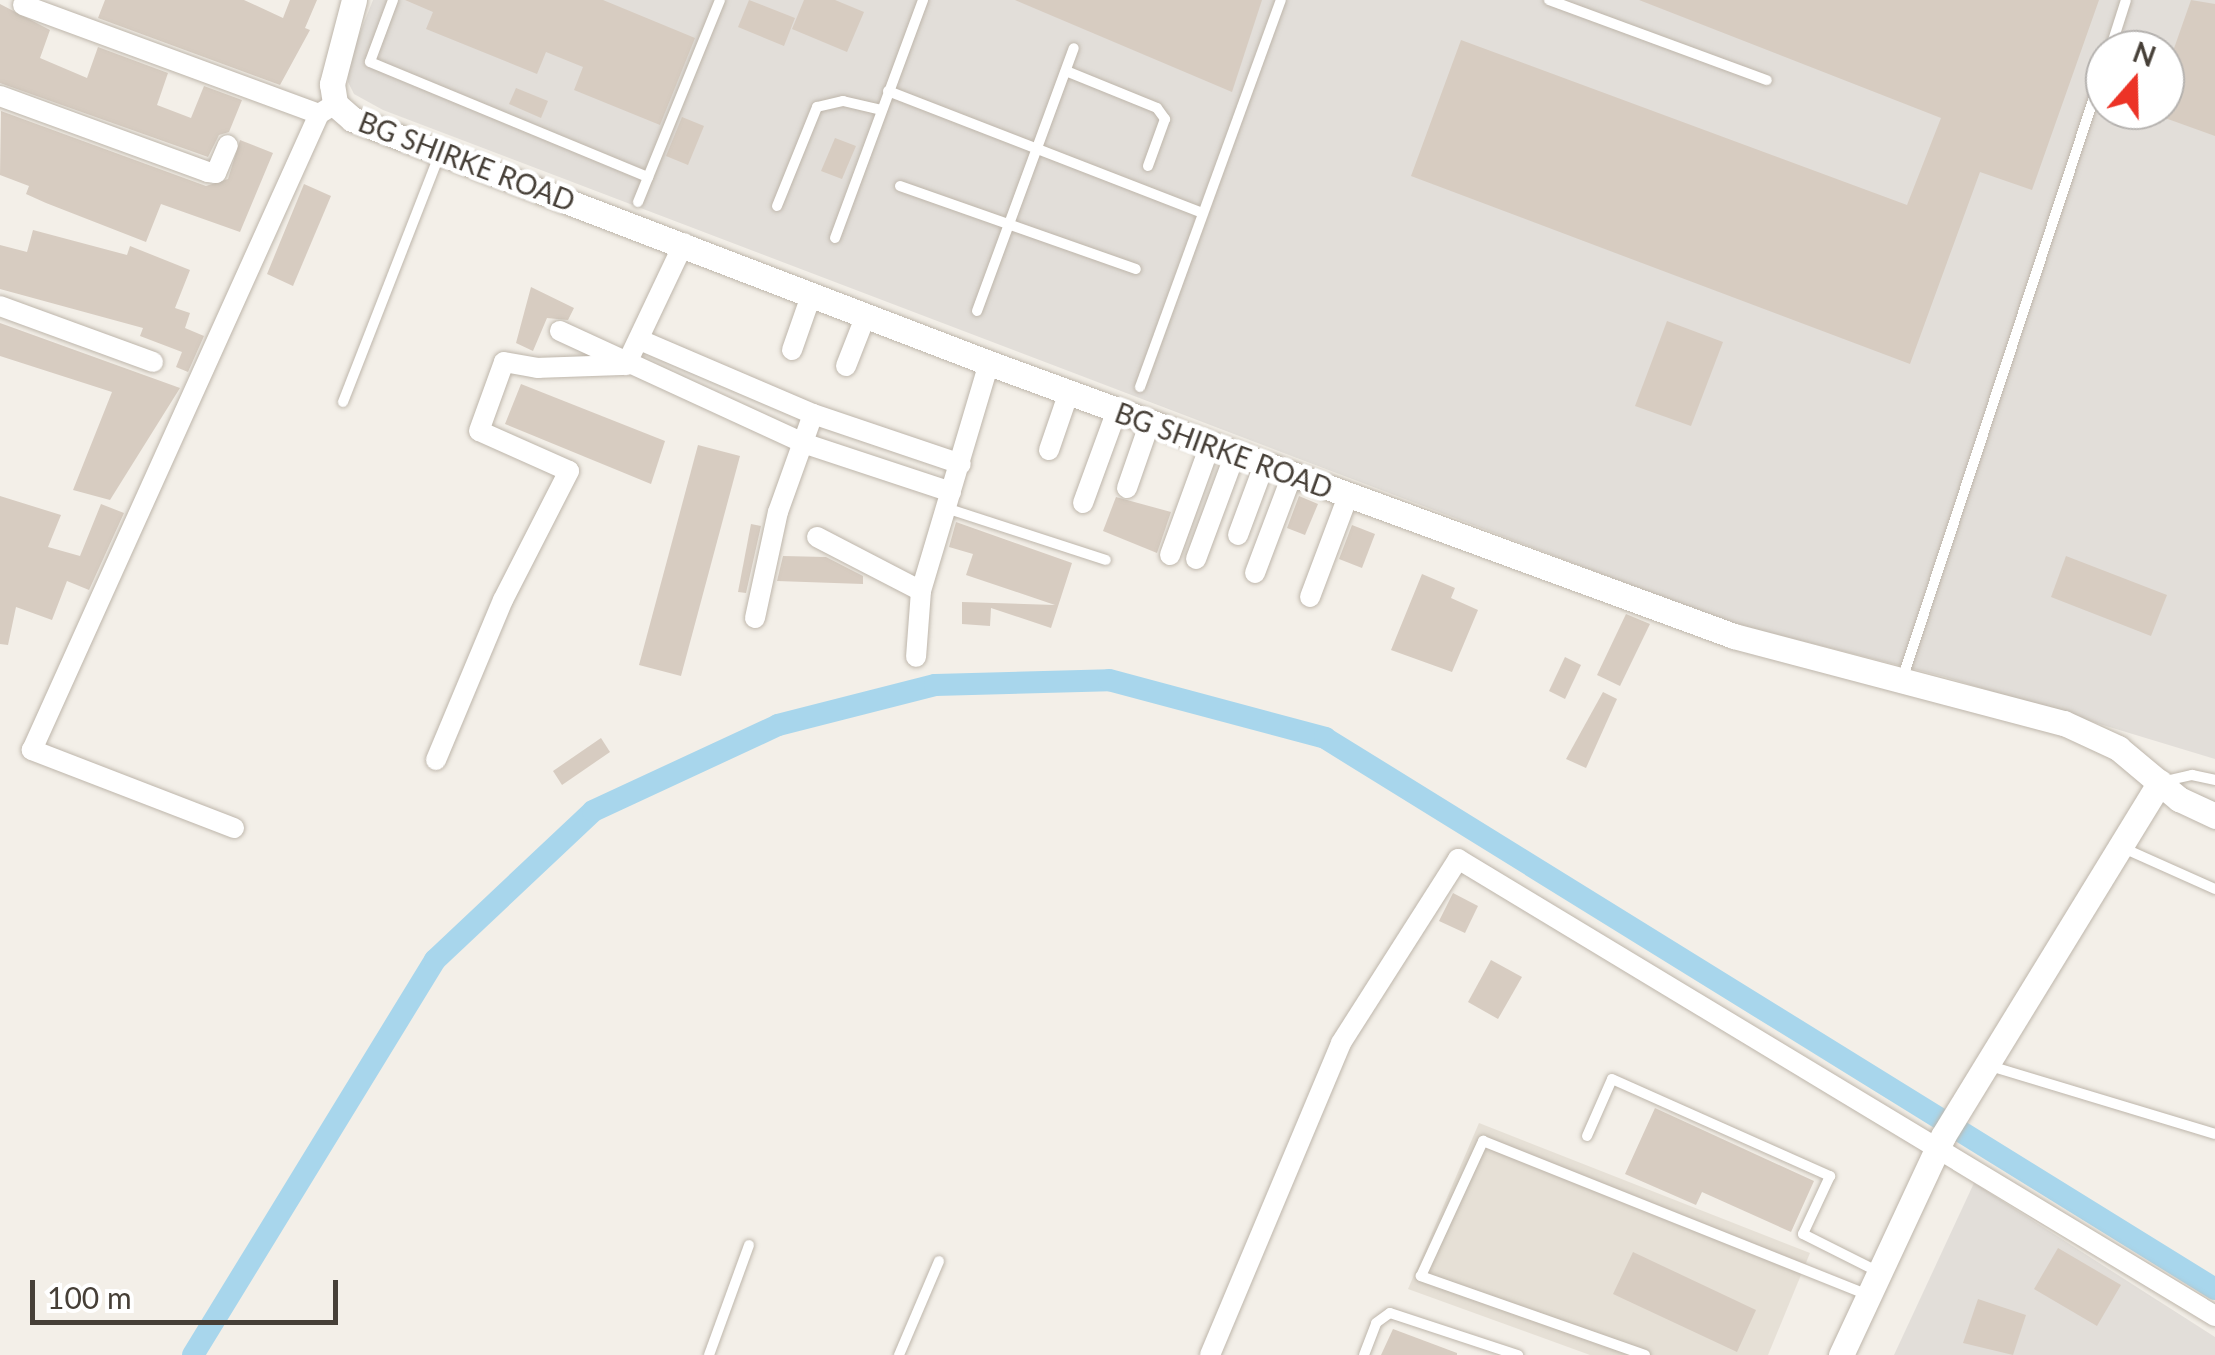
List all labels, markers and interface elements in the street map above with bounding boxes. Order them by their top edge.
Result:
north arrow [2085,30,2185,130]
text: N [2129,34,2161,73]
street label: BG SHIRKE ROAD [354,104,580,218]
street label: BG SHIRKE ROAD [1111,395,1337,505]
scale bar [35,1260,342,1322]
text: 100 m [47,1279,132,1315]

